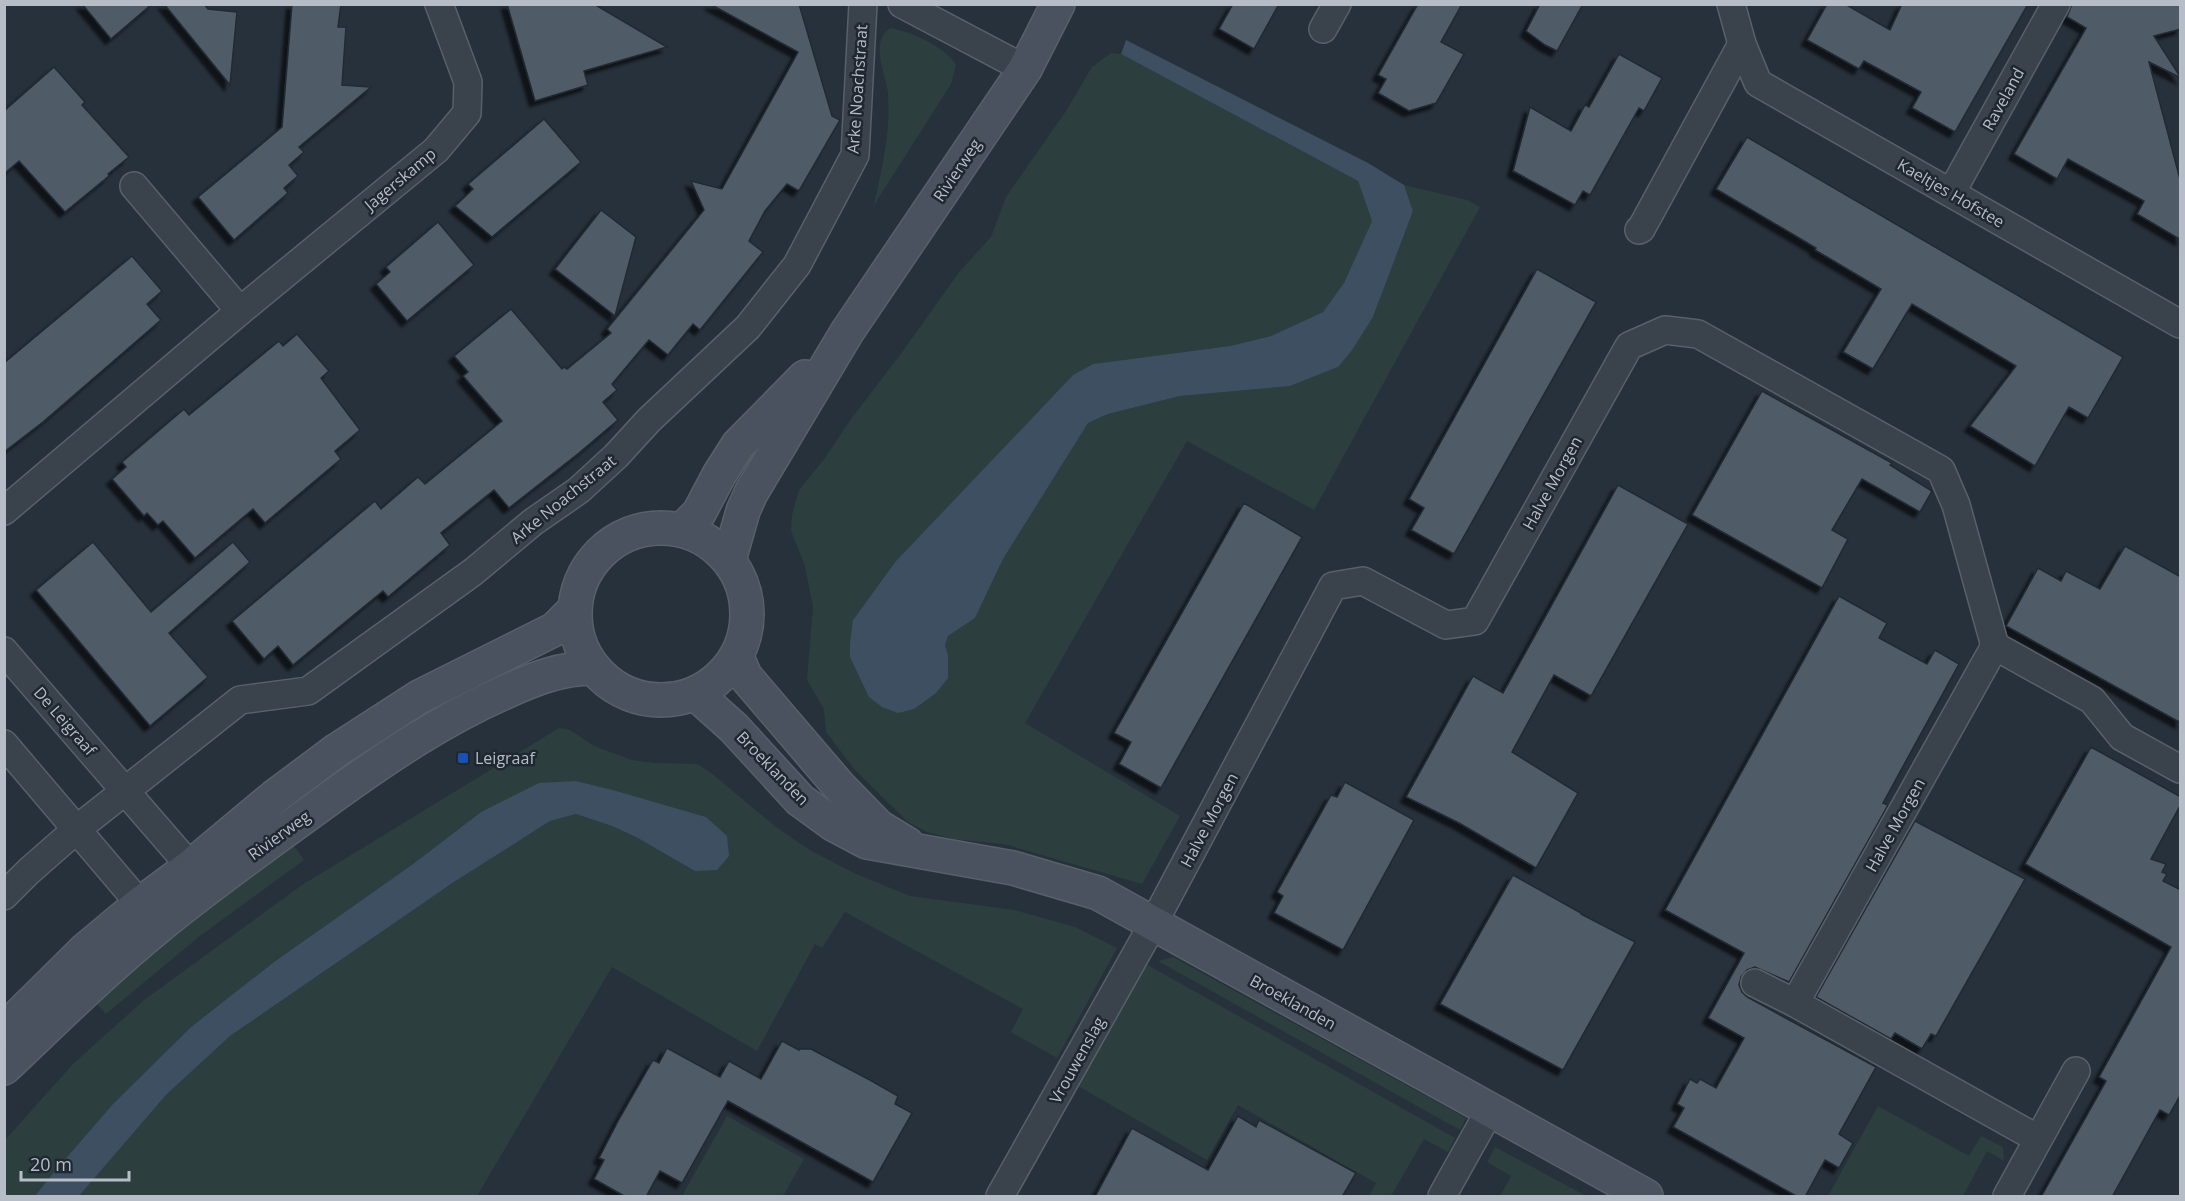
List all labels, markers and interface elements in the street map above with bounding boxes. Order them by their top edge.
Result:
street label: Arke Noachstraat [842,23,873,154]
street label: Raveland [1977,64,2029,134]
street label: Rivierweg [928,134,986,206]
street label: Jagerskamp [358,143,440,217]
street label: Kaeltjes Hofstee [1893,153,2009,233]
street label: Halve Morgen [1517,432,1587,534]
street label: Arke Noachstraat [506,449,621,548]
street label: De Leigraaf [29,682,102,761]
street label: Broeklanden [732,726,814,810]
place label: Leigraaf [475,747,536,769]
marker: Leigraaf [456,751,470,765]
street label: Halve Morgen [1175,769,1243,871]
street label: Halve Morgen [1860,774,1930,876]
street label: Rivierweg [244,805,315,865]
street label: Broeklanden [1246,969,1340,1035]
street label: Vrouwenslag [1044,1012,1110,1107]
scale bar [21,1144,129,1182]
text: 20 m [30,1152,72,1176]

